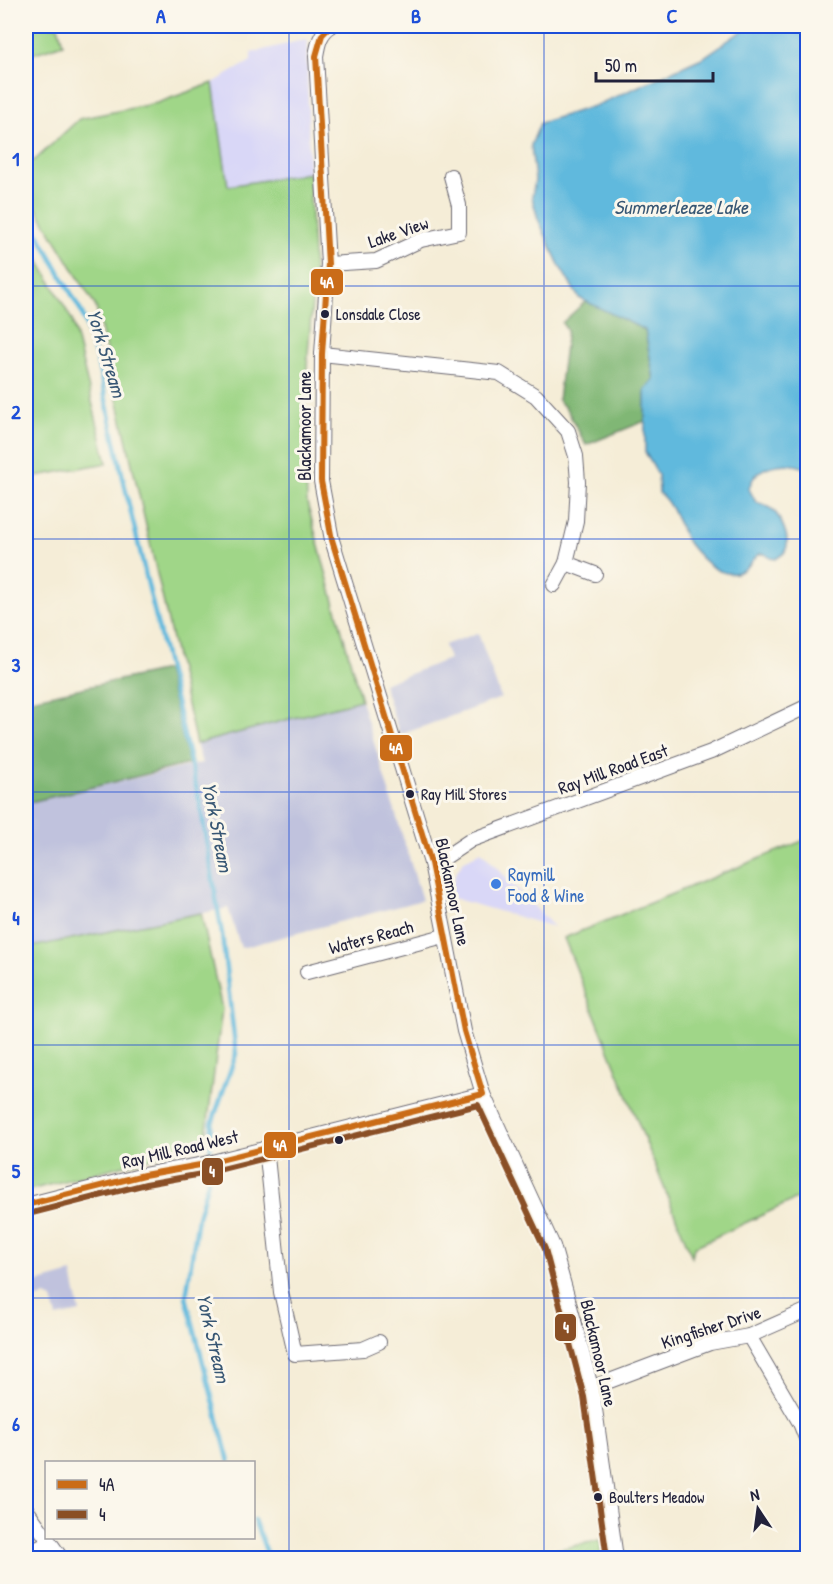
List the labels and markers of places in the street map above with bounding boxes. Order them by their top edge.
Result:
place label: Lonsdale Close [336,303,421,325]
marker: Lonsdale Close [319,308,331,320]
place label: Ray Mill Stores [421,783,507,805]
marker: Ray Mill Stores [404,788,416,800]
place label: Raymill Food & Wine [507,862,585,908]
marker: Raymill Food & Wine [489,877,503,891]
unlabelled marker [333,1134,345,1146]
place label: Boulters Meadow [609,1486,704,1508]
marker: Boulters Meadow [592,1491,604,1503]

